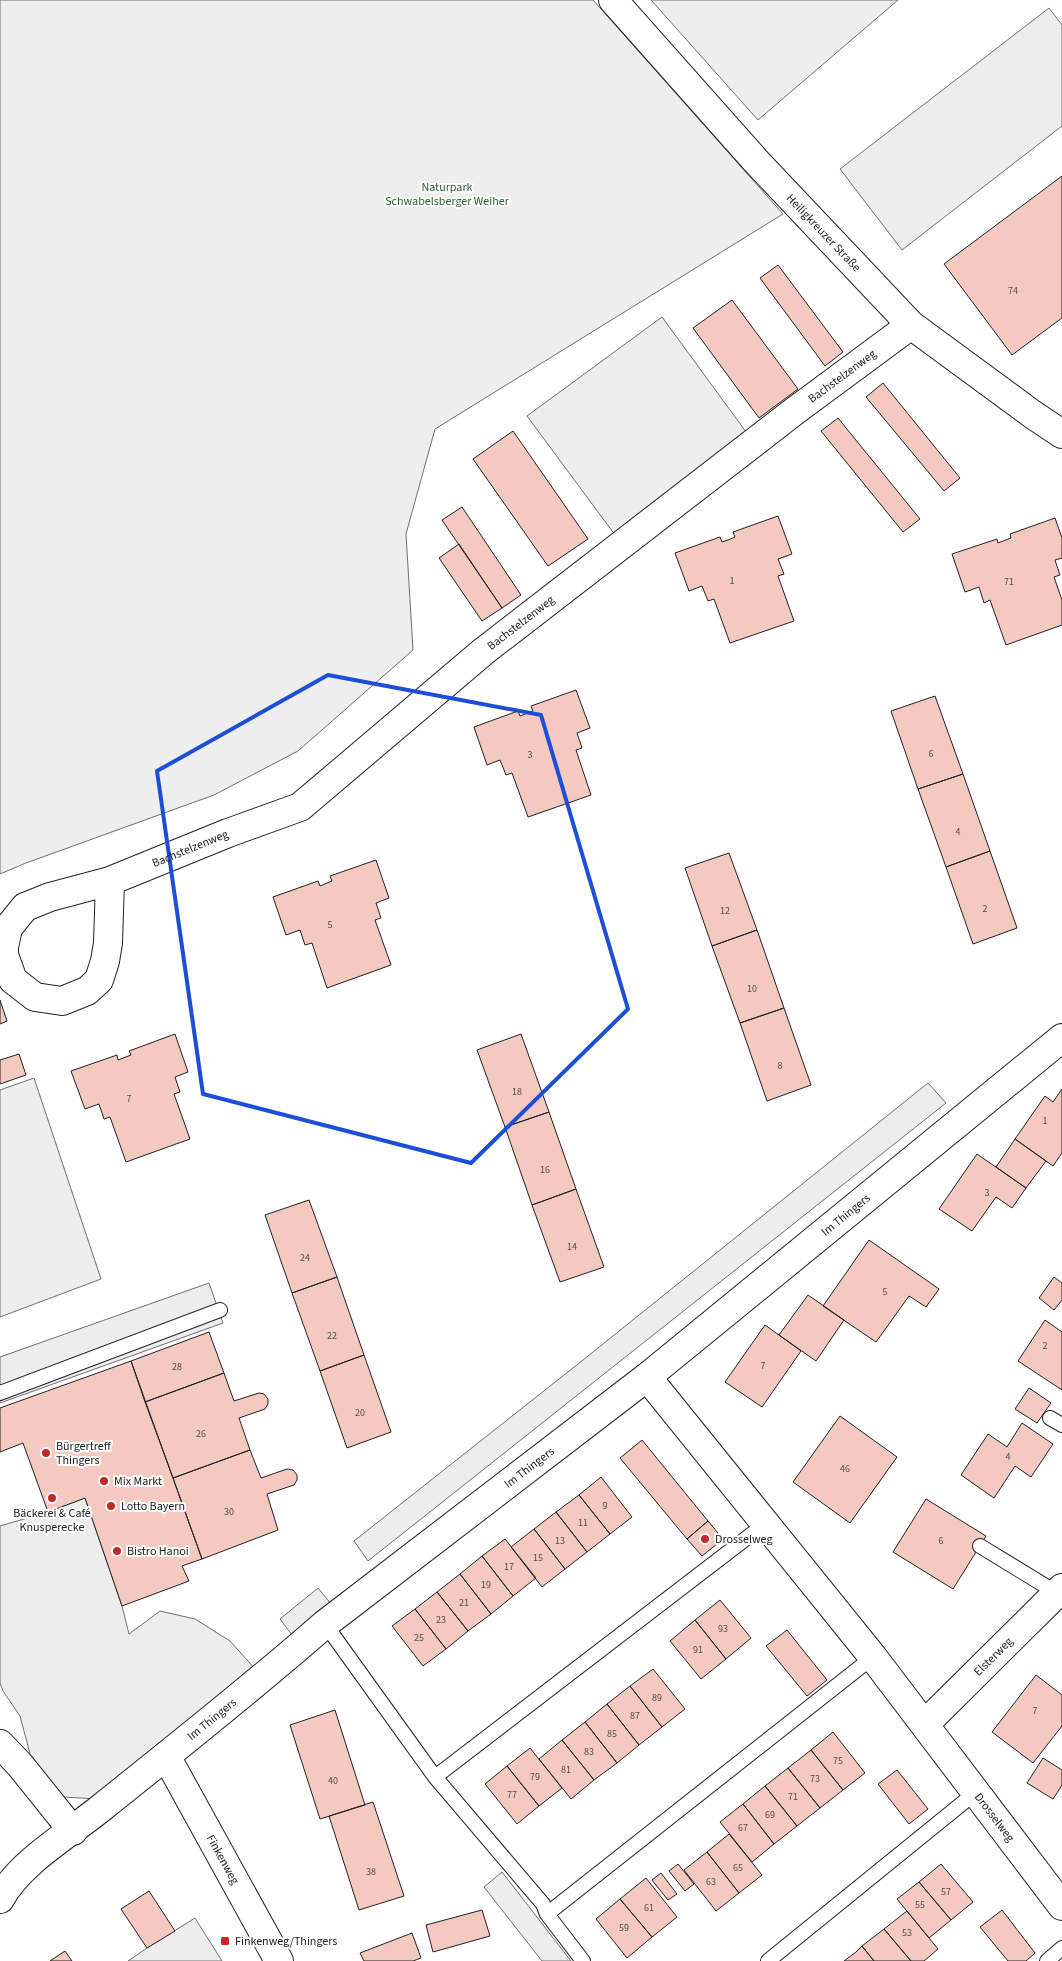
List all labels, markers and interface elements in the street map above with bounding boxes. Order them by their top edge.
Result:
park label: Naturpark Schwabelsberger Weiher [385,179,510,210]
street label: Heiligkreuzer Straße [783,190,865,276]
house number: 74 [1008,284,1018,298]
street label: Bachstelzenweg [804,345,879,407]
house number: 1 [730,574,735,588]
house number: 71 [1004,575,1014,589]
street label: Bachstelzenweg [483,591,558,654]
house number: 6 [929,747,934,761]
house number: 3 [528,748,533,762]
street label: Bachstelzenweg [149,825,231,872]
house number: 4 [956,825,961,839]
house number: 2 [983,902,988,916]
house number: 12 [720,904,730,918]
house number: 5 [328,918,333,932]
house number: 10 [747,982,757,996]
house number: 8 [778,1059,783,1073]
house number: 18 [512,1085,522,1099]
house number: 7 [127,1092,132,1106]
house number: 1 [1043,1114,1048,1128]
house number: 16 [540,1163,550,1177]
house number: 3 [985,1186,990,1200]
street label: Im Thingers [817,1190,874,1240]
house number: 14 [567,1240,577,1254]
house number: 24 [300,1251,310,1265]
house number: 5 [883,1285,888,1299]
house number: 22 [327,1329,337,1343]
house number: 2 [1043,1339,1048,1353]
house number: 7 [761,1359,766,1373]
house number: 28 [172,1360,182,1374]
house number: 20 [355,1406,365,1420]
house number: 26 [196,1427,206,1441]
place label: Bürgertreff Thingers [56,1438,112,1469]
street label: Im Thingers [500,1443,558,1492]
marker: Bürgertreff Thingers [40,1447,52,1459]
house number: 4 [1006,1450,1011,1464]
house number: 46 [840,1462,850,1476]
place label: Mix Markt [114,1473,162,1490]
marker: Mix Markt [98,1475,110,1487]
marker: Bäckerei & Café Knusperecke [46,1492,58,1504]
place label: Lotto Bayern [121,1498,185,1515]
house number: 9 [603,1499,608,1513]
marker: Lotto Bayern [105,1500,117,1512]
place label: Bäckerei & Café Knusperecke [13,1505,91,1536]
house number: 30 [224,1505,234,1519]
house number: 11 [578,1516,588,1530]
place label: Drosselweg [715,1531,772,1548]
marker: Drosselweg [699,1533,711,1545]
house number: 13 [555,1534,565,1548]
house number: 6 [939,1534,944,1548]
place label: Bistro Hanoi [127,1543,189,1560]
marker: Bistro Hanoi [111,1545,123,1557]
house number: 15 [533,1551,543,1565]
house number: 17 [504,1560,514,1574]
house number: 19 [481,1578,491,1592]
house number: 21 [459,1596,469,1610]
house number: 23 [436,1613,446,1627]
house number: 93 [718,1622,728,1636]
house number: 25 [414,1631,424,1645]
street label: Elsterweg [970,1633,1016,1680]
house number: 91 [693,1643,703,1657]
house number: 89 [652,1691,662,1705]
street label: Im Thingers [183,1694,240,1744]
house number: 7 [1033,1704,1038,1718]
house number: 87 [630,1709,640,1723]
house number: 85 [607,1727,617,1741]
house number: 83 [584,1745,594,1759]
house number: 75 [833,1754,843,1768]
house number: 81 [561,1763,571,1777]
house number: 79 [530,1770,540,1784]
house number: 73 [810,1772,820,1786]
house number: 40 [328,1774,338,1788]
house number: 77 [507,1788,517,1802]
street label: Drosselweg [970,1789,1019,1845]
house number: 71 [788,1790,798,1804]
house number: 69 [765,1808,775,1822]
house number: 67 [738,1821,748,1835]
street label: Finkenweg [202,1831,243,1887]
house number: 65 [733,1861,743,1875]
house number: 38 [366,1865,376,1879]
house number: 63 [706,1875,716,1889]
house number: 57 [941,1885,951,1899]
house number: 55 [915,1898,925,1912]
house number: 61 [644,1901,654,1915]
house number: 59 [619,1921,629,1935]
house number: 53 [902,1926,912,1940]
place label: Finkenweg/Thingers [235,1933,337,1950]
marker: Finkenweg/Thingers [219,1935,231,1947]

